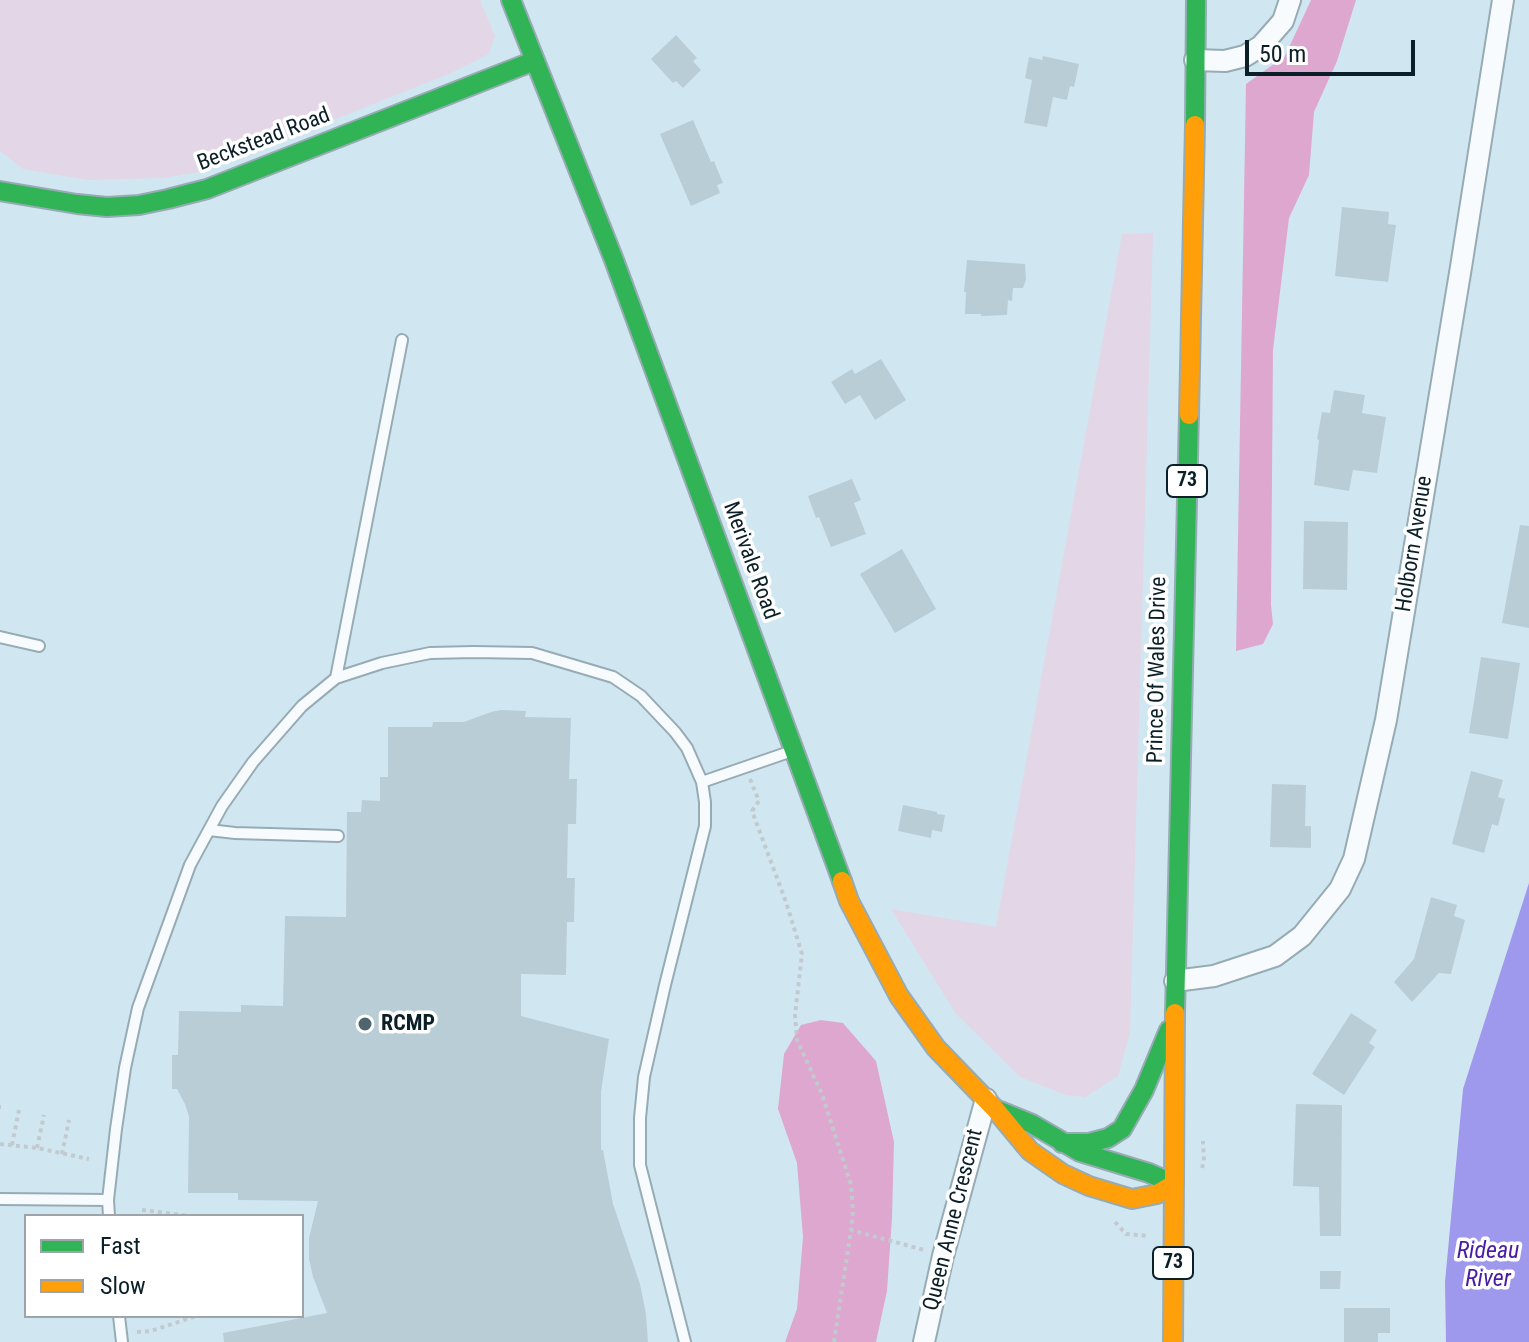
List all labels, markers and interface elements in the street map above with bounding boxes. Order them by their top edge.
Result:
scale bar [1249,24,1419,74]
text: 50 m [1259,40,1306,68]
street label: Beckstead Road [194,103,334,177]
road number: 73 [1167,465,1207,497]
street label: Holborn Avenue [1391,474,1439,614]
street label: Merivale Road [717,499,783,623]
street label: Prince Of Wales Drive [1143,576,1173,764]
place label: RCMP [381,1011,435,1037]
marker: RCMP [356,1015,374,1033]
street label: Queen Anne Crescent [919,1126,989,1314]
legend [24,1214,304,1318]
text: Fast [100,1232,141,1260]
water label: Rideau River [1457,1238,1519,1294]
road number: 73 [1153,1247,1193,1279]
text: Slow [100,1272,146,1300]

